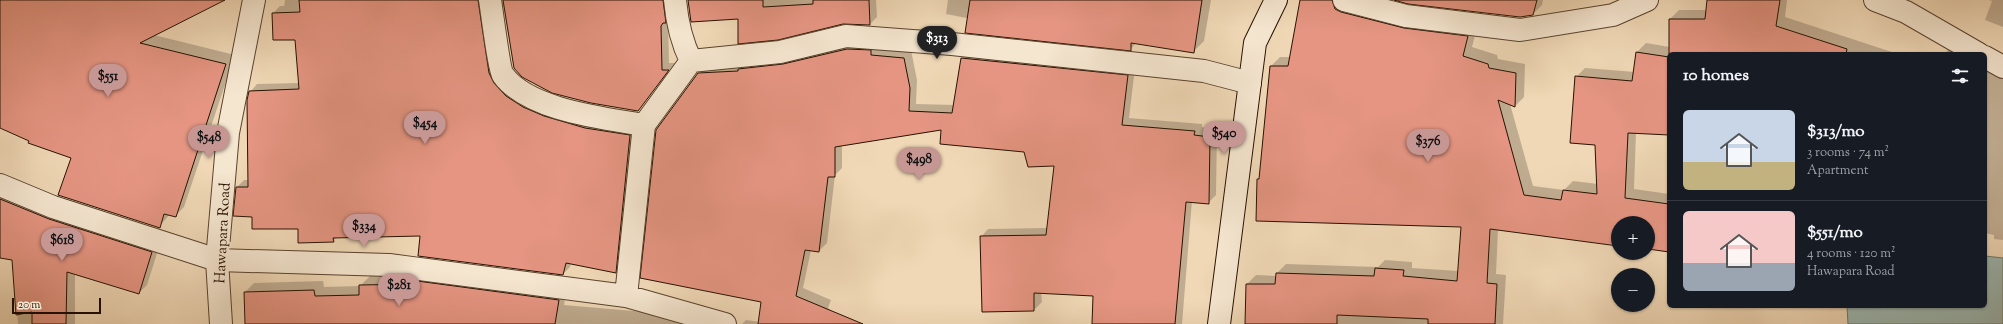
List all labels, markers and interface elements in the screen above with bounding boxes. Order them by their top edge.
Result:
pin: $313 [913,26,961,60]
text: $313 [926,30,948,48]
pin: $551 [84,64,132,98]
text: 10 homes [1683,64,1749,88]
icon: filters [1949,65,1971,87]
text: $551 [98,68,118,86]
pin: $454 [401,111,449,145]
text: $454 [413,115,437,133]
text: $313/mo [1807,120,1865,144]
pin: $540 [1200,121,1248,155]
pin: $548 [185,125,233,159]
text: $540 [1212,125,1236,143]
icon: home [1715,126,1763,174]
text: $548 [197,129,221,147]
pin: $376 [1404,129,1452,163]
text: $376 [1415,133,1441,151]
text: 3 rooms · 74 m² [1807,144,1889,162]
pin: $498 [895,147,943,181]
text: $498 [906,151,932,169]
text: Apartment [1807,162,1868,180]
street label: Hawapara Road [210,182,237,284]
pin: $334 [340,214,388,248]
map controls [1611,216,1655,312]
button: + [1611,216,1655,260]
text: $334 [352,218,376,236]
text: $551/mo [1807,221,1863,245]
icon: home [1715,227,1763,275]
pin: $618 [38,228,86,262]
text: $618 [50,232,74,250]
text: 4 rooms · 120 m² [1807,245,1895,263]
text: Hawapara Road [1807,263,1895,281]
button: − [1611,268,1655,312]
pin: $281 [375,273,423,307]
text: $281 [387,277,411,295]
scale bar [12,296,101,315]
text: 20 m [18,297,40,313]

